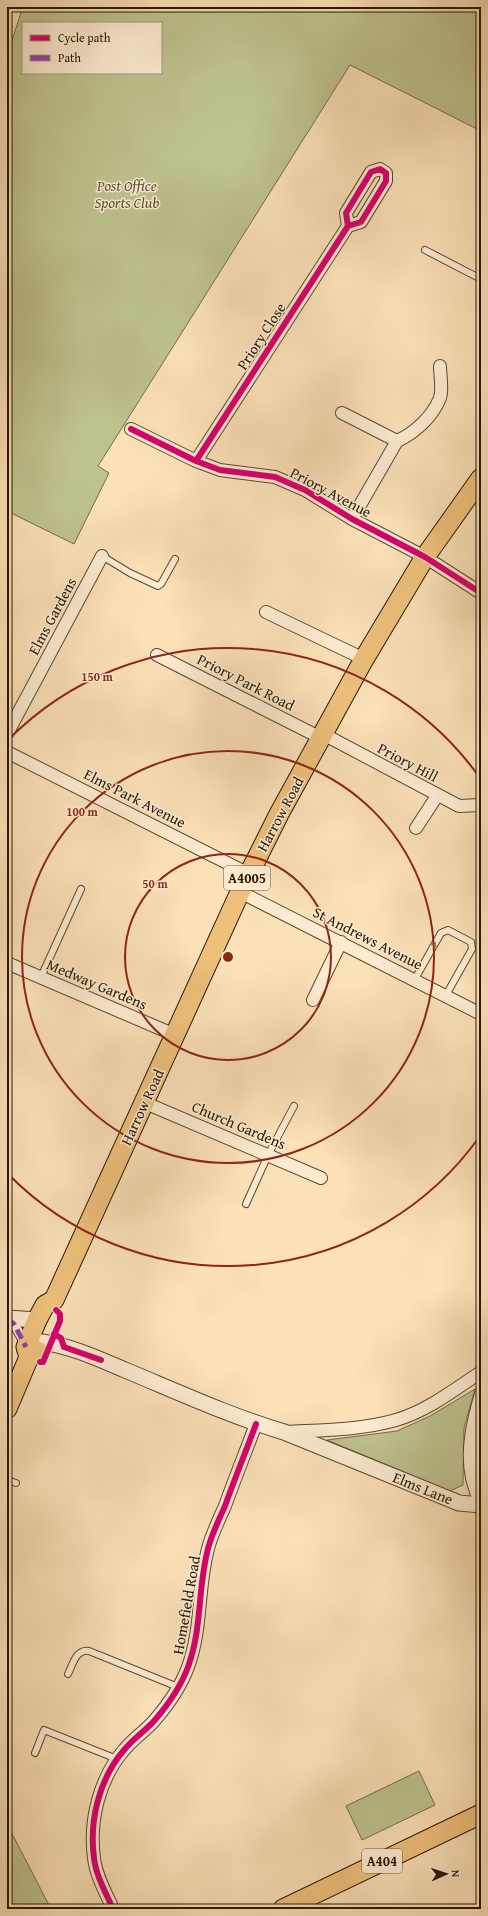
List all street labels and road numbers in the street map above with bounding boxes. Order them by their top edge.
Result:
street label: Priory Close [231,298,291,374]
street label: Priory Avenue [287,462,375,522]
street label: Elms Gardens [23,574,81,658]
street label: Priory Park Road [194,648,298,716]
street label: Priory Hill [374,737,442,787]
street label: Elms Park Avenue [80,763,190,833]
street label: Harrow Road [251,773,309,855]
road number: A4005 [224,866,270,890]
street label: St Andrews Avenue [310,901,426,975]
street label: Medway Gardens [44,953,150,1015]
street label: Harrow Road [115,1065,169,1149]
street label: Church Gardens [189,1096,289,1154]
street label: Elms Lane [390,1466,456,1510]
street label: Homefield Road [167,1554,205,1656]
road number: A404 [362,1849,402,1873]

